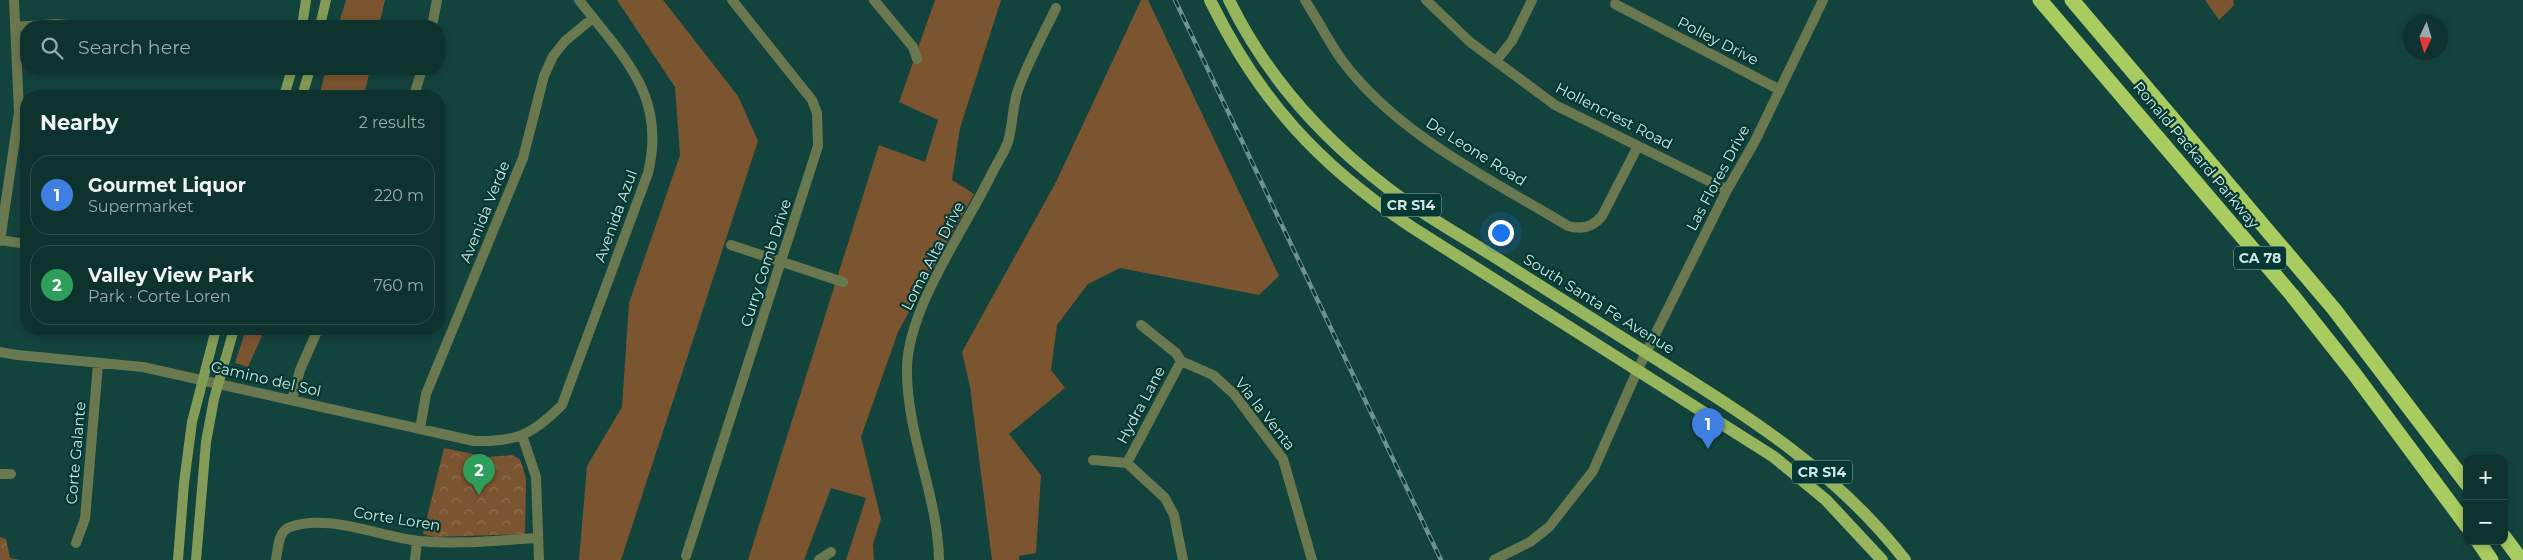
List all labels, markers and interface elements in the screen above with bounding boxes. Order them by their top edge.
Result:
street label: Polley Drive [1675,12,1762,69]
north arrow [2403,15,2448,60]
search box [20,20,445,75]
icon: search [38,34,66,62]
text: Search here [78,36,191,59]
street label: Ronald Packard Parkway [2129,77,2264,233]
street label: Hollencrest Road [1553,78,1676,153]
text: Nearby [40,110,119,135]
text: 2 results [359,113,425,132]
street label: De Leone Road [1423,113,1530,190]
street label: Las Flores Drive [1682,122,1753,234]
street label: Avenida Verde [455,158,514,266]
street label: Avenida Azul [590,167,641,265]
text: Gourmet Liquor [88,174,246,197]
text: 1 [54,186,60,205]
text: 220 m [374,186,424,205]
road number: CR S14 [1381,194,1441,216]
text: Supermarket [88,197,194,216]
street label: Curry Comb Drive [736,197,795,329]
street label: Loma Alta Drive [897,198,968,313]
your location [1488,220,1514,246]
road number: CA 78 [2234,247,2286,270]
street label: South Santa Fe Avenue [1520,249,1678,358]
text: Valley View Park [88,264,254,287]
text: 2 [52,276,62,295]
text: 760 m [373,276,424,295]
text: Park · Corte Loren [88,287,231,306]
street label: Camino del Sol [209,357,323,400]
street label: Hydra Lane [1112,363,1169,447]
street label: Via la Venta [1231,373,1300,454]
street label: Corte Galante [62,401,89,505]
pin: 1 [1692,408,1724,449]
pin: 2 [463,454,495,495]
map controls [2463,455,2508,545]
button: + [2463,455,2508,500]
road number: CR S14 [1792,461,1852,484]
button: − [2463,500,2508,545]
street label: Corte Loren [352,502,442,535]

